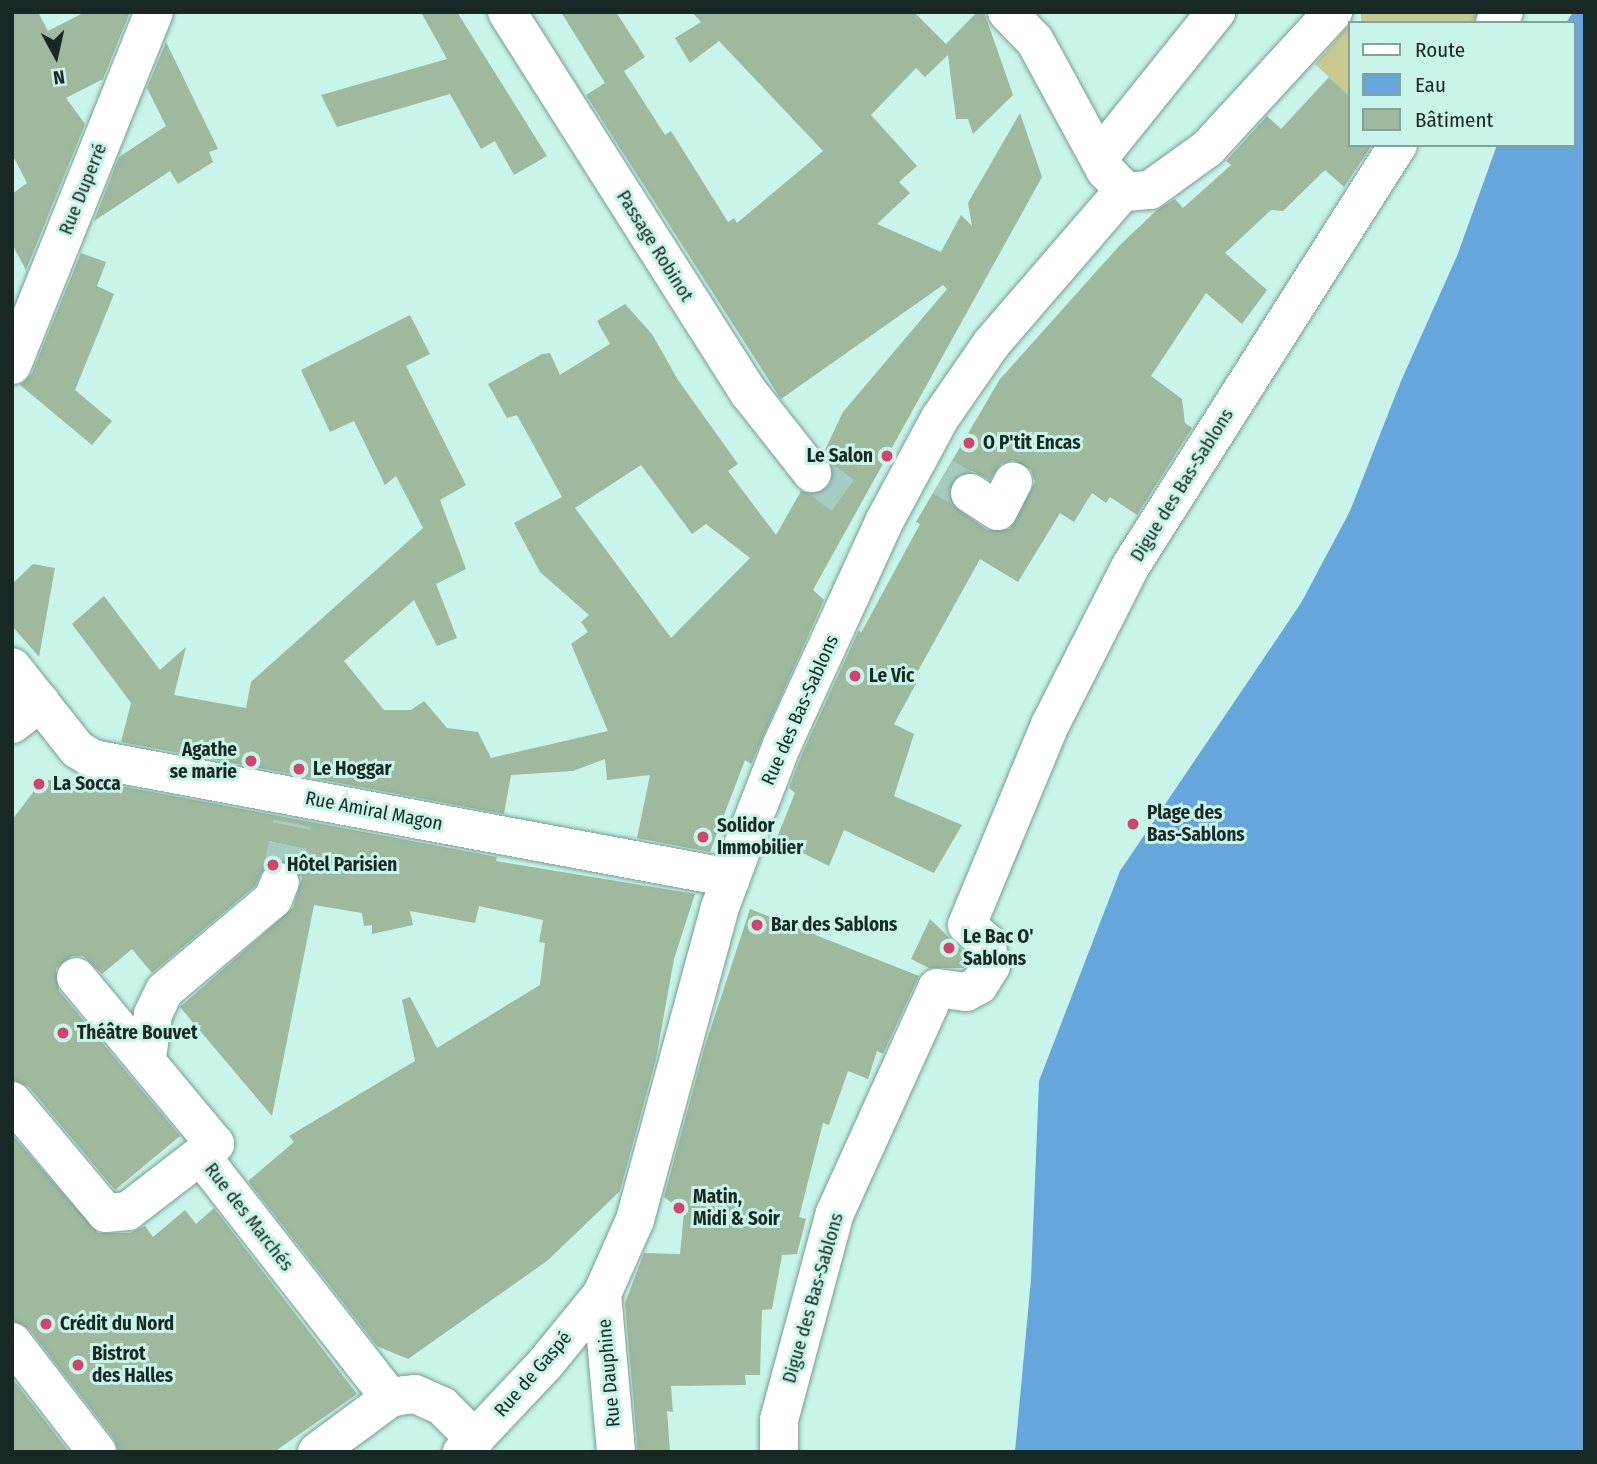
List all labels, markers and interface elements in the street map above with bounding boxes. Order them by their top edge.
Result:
north arrow [21,21,91,91]
legend [1348,21,1576,147]
text: Route [1415,37,1465,63]
text: N [52,65,66,89]
text: Eau [1415,72,1446,98]
text: Bâtiment [1415,107,1493,133]
street label: Rue Duperré [54,140,112,238]
street label: Passage Robinot [612,186,698,306]
street label: Digue des Bas-Sablons [1126,404,1238,566]
place label: O P'tit Encas [983,432,1080,454]
marker: O P'tit Encas [961,435,977,451]
place label: Le Salon [807,445,873,467]
marker: Le Salon [879,448,895,464]
street label: Rue des Bas-Sablons [757,631,843,789]
place label: Le Vic [869,665,914,687]
marker: Le Vic [847,668,863,684]
place label: Agathe se marie [170,739,237,783]
marker: Agathe se marie [243,753,259,769]
place label: Le Hoggar [313,758,391,780]
marker: Le Hoggar [291,761,307,777]
place label: La Socca [53,773,121,795]
marker: La Socca [31,776,47,792]
street label: Rue Amiral Magon [303,787,445,835]
place label: Plage des Bas-Sablons [1147,802,1245,846]
place label: Solidor Immobilier [717,815,803,859]
marker: Plage des Bas-Sablons [1125,816,1141,832]
marker: Solidor Immobilier [695,829,711,845]
place label: Hôtel Parisien [287,854,397,876]
marker: Hôtel Parisien [265,857,281,873]
place label: Bar des Sablons [771,914,897,936]
marker: Bar des Sablons [749,917,765,933]
place label: Le Bac O' Sablons [963,926,1034,970]
marker: Le Bac O' Sablons [941,940,957,956]
place label: Théâtre Bouvet [77,1022,198,1044]
marker: Théâtre Bouvet [55,1025,71,1041]
street label: Rue des Marchés [200,1158,298,1276]
place label: Matin, Midi & Soir [693,1186,780,1230]
marker: Matin, Midi & Soir [671,1200,687,1216]
street label: Digue des Bas-Sablons [778,1210,848,1386]
place label: Crédit du Nord [60,1313,174,1335]
marker: Crédit du Nord [38,1316,54,1332]
street label: Rue Dauphine [593,1318,625,1428]
street label: Rue de Gaspé [490,1327,576,1421]
place label: Bistrot des Halles [92,1343,173,1387]
marker: Bistrot des Halles [70,1357,86,1373]

